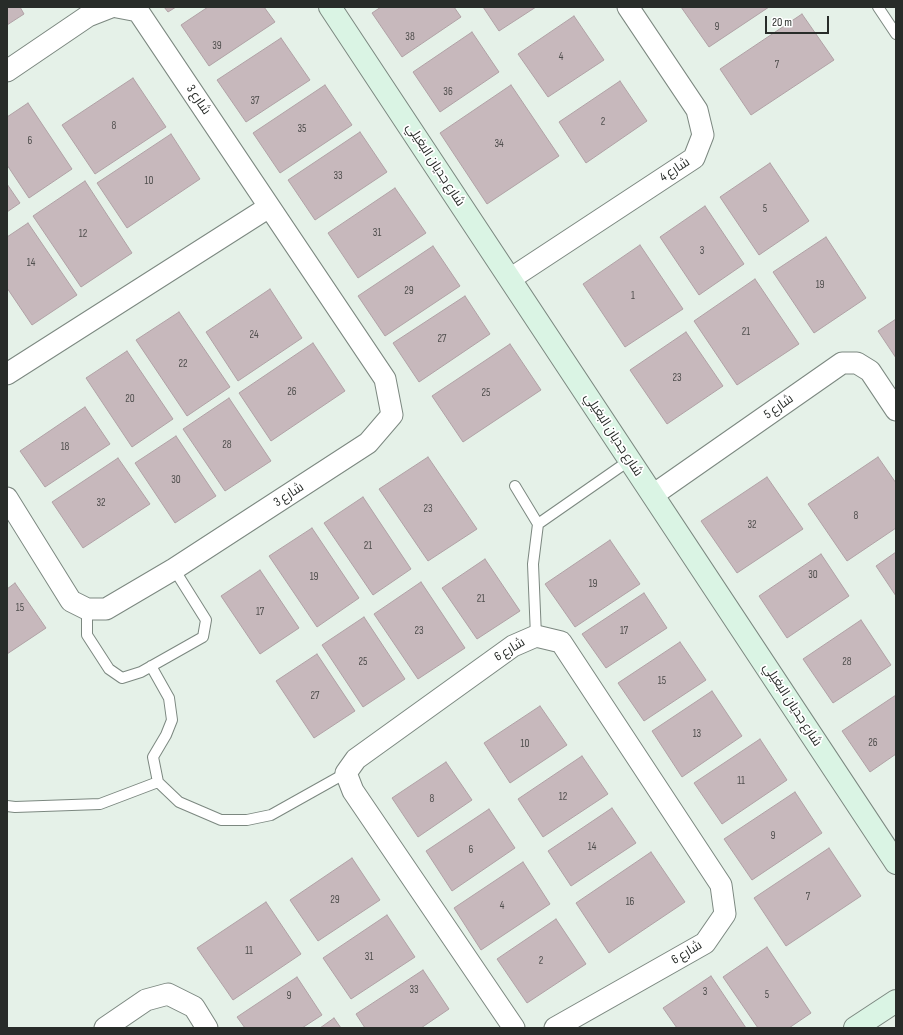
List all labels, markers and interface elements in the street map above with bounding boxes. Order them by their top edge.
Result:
scale bar [767,8,831,34]
text: 20 m [772,15,792,30]
house number: 9 [715,20,719,34]
house number: 38 [405,30,415,44]
house number: 39 [212,39,222,53]
house number: 4 [559,50,563,64]
house number: 7 [775,58,779,72]
street label: شارع 3 [182,82,214,118]
house number: 36 [443,85,453,99]
house number: 37 [250,94,260,108]
house number: 2 [601,115,605,129]
house number: 8 [112,119,116,133]
street label: شارع جديان البغيلي [402,120,468,210]
house number: 35 [297,122,307,136]
house number: 6 [28,134,32,148]
house number: 34 [494,137,504,151]
street label: شارع 4 [657,155,693,185]
house number: 33 [333,169,343,183]
house number: 10 [145,174,153,188]
house number: 5 [763,202,767,216]
house number: 31 [373,226,381,240]
house number: 12 [79,227,87,241]
house number: 3 [700,244,704,258]
house number: 14 [27,256,35,270]
house number: 19 [816,278,824,292]
house number: 29 [404,284,414,298]
house number: 1 [631,289,635,303]
house number: 21 [742,325,750,339]
house number: 24 [249,328,259,342]
house number: 27 [438,332,446,346]
house number: 22 [178,357,188,371]
house number: 23 [672,371,682,385]
house number: 26 [287,385,297,399]
house number: 25 [482,386,490,400]
street label: شارع جديان البغيلي [580,390,646,480]
street label: شارع 5 [761,391,797,423]
house number: 20 [125,392,135,406]
house number: 28 [222,438,232,452]
house number: 18 [61,440,69,454]
house number: 30 [171,473,181,487]
street label: شارع 3 [271,480,307,510]
house number: 32 [96,496,106,510]
house number: 23 [423,502,433,516]
house number: 8 [854,509,858,523]
house number: 32 [747,518,757,532]
house number: 21 [364,539,372,553]
house number: 30 [808,568,818,582]
house number: 19 [310,570,318,584]
house number: 19 [589,577,597,591]
house number: 21 [477,592,485,606]
house number: 15 [16,601,24,615]
house number: 17 [256,605,264,619]
house number: 23 [414,624,424,638]
house number: 17 [620,624,628,638]
street label: شارع 6 [492,635,528,665]
house number: 25 [359,655,367,669]
house number: 28 [842,655,852,669]
street label: شارع جديان البغيلي [759,660,825,750]
house number: 15 [658,674,666,688]
house number: 27 [311,689,319,703]
house number: 13 [693,727,701,741]
house number: 26 [868,736,878,750]
house number: 10 [521,737,529,751]
house number: 11 [737,774,745,788]
house number: 12 [559,790,567,804]
house number: 8 [430,792,434,806]
house number: 9 [771,829,775,843]
house number: 14 [588,840,596,854]
house number: 6 [469,843,473,857]
house number: 7 [806,890,810,904]
house number: 29 [330,893,340,907]
house number: 16 [626,895,634,909]
house number: 4 [500,899,504,913]
street label: شارع 6 [669,938,705,968]
house number: 11 [245,944,253,958]
house number: 31 [365,950,373,964]
house number: 2 [539,954,543,968]
house number: 33 [409,983,419,997]
house number: 3 [703,985,707,999]
house number: 5 [765,988,769,1002]
house number: 9 [287,989,291,1003]

